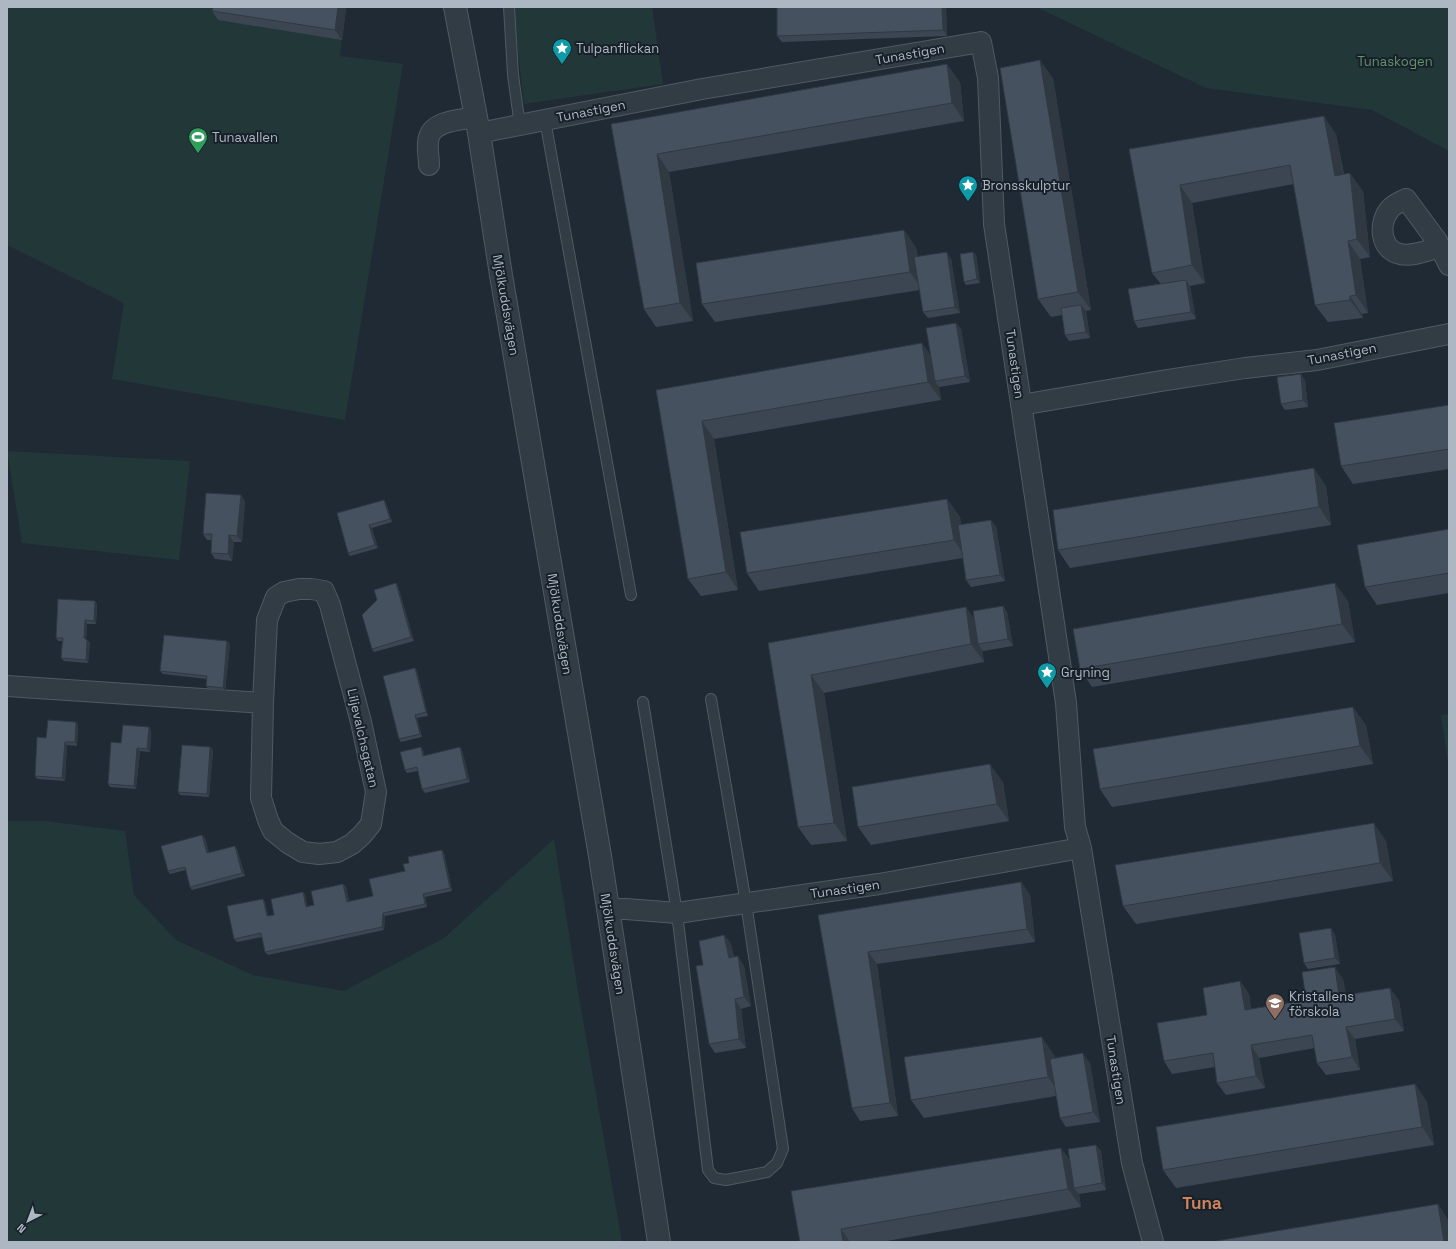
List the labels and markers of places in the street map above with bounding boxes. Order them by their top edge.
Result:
place icon: Tulpanflickan [551,37,573,65]
place label: Tulpanflickan [576,40,659,57]
sports icon: Tunavallen [187,126,209,154]
place label: Tunavallen [212,129,278,146]
place icon: Bronsskulptur [957,174,979,202]
place label: Bronsskulptur [982,177,1070,194]
place icon: Gryning [1036,661,1058,689]
place label: Gryning [1061,664,1110,681]
place label: Kristallens förskola [1289,988,1354,1020]
school or university icon: Kristallens förskola [1264,992,1286,1020]

